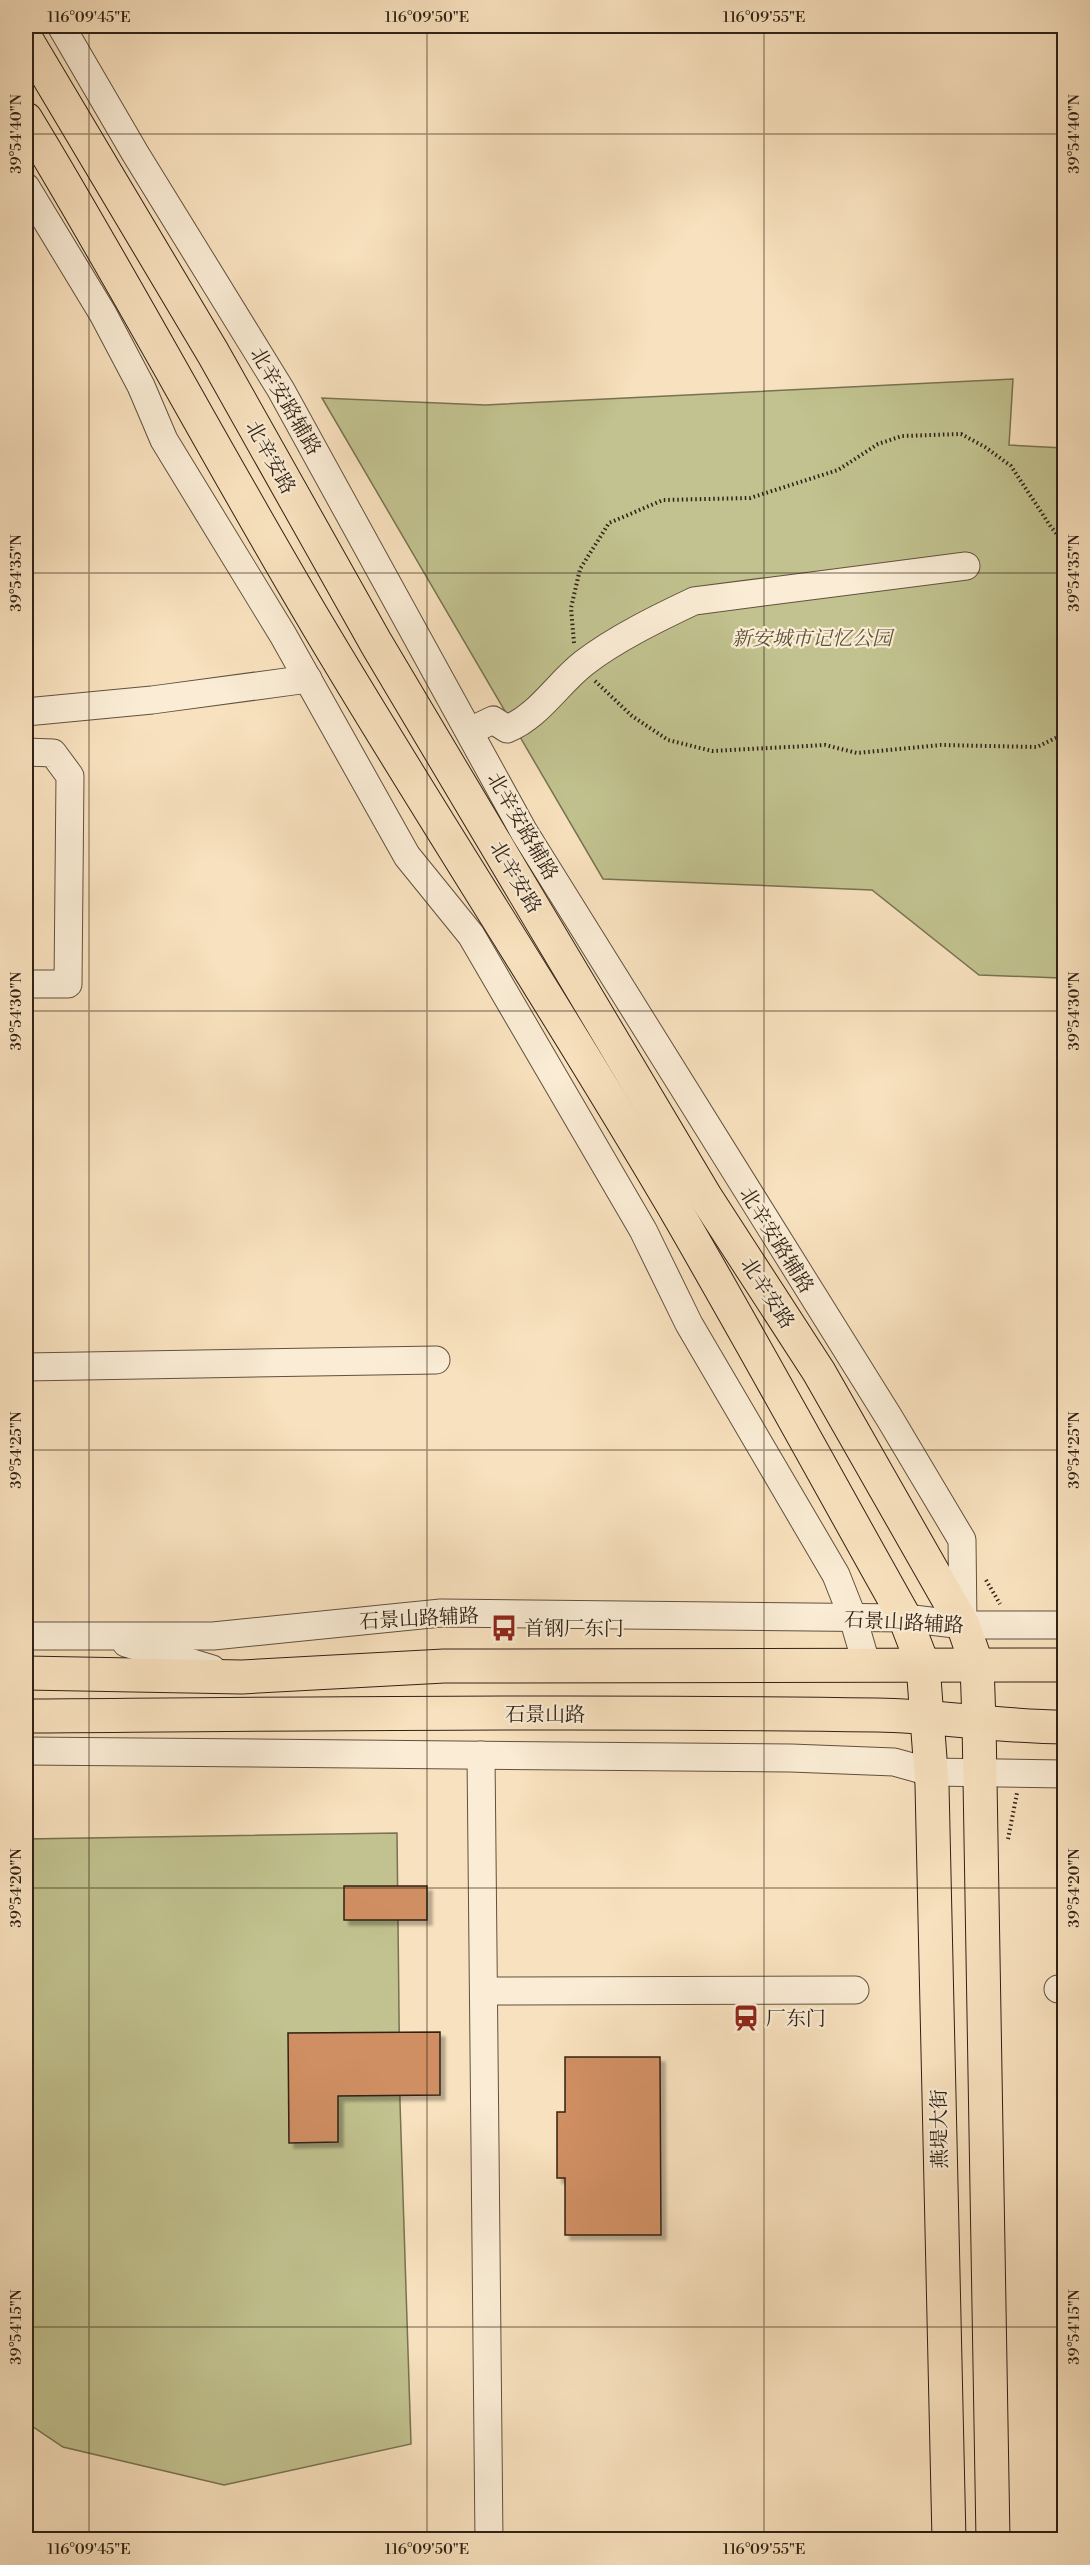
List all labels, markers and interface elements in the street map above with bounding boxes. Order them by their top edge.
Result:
text: 116°09'45"E [47,8,131,27]
text: 116°09'50"E [385,8,469,27]
text: 116°09'55"E [723,8,805,27]
text: 39°54'40"N [7,94,26,174]
text: 39°54'40"N [1065,94,1084,174]
street label: 北辛安路辅路 [246,343,326,459]
street label: 北辛安路 [241,416,301,498]
text: 39°54'35"N [7,534,26,612]
text: 39°54'35"N [1065,534,1084,612]
park label: 新安城市记忆公园 [732,627,895,652]
street label: 北辛安路辅路 [483,768,563,884]
street label: 北辛安路 [485,837,547,917]
text: 39°54'30"N [7,972,26,1050]
text: 39°54'30"N [1065,972,1084,1050]
street label: 北辛安路辅路 [735,1183,819,1297]
street label: 北辛安路 [736,1253,800,1333]
text: 39°54'25"N [7,1411,26,1489]
text: 39°54'25"N [1065,1411,1084,1489]
street label: 石景山路辅路 [359,1604,480,1635]
street label: 石景山路辅路 [843,1608,964,1639]
bus stop icon: 首钢厂东门 [489,1613,519,1643]
place label: 首钢厂东门 [524,1617,624,1642]
street label: 石景山路 [505,1703,585,1728]
text: 39°54'20"N [7,1848,26,1928]
text: 39°54'20"N [1065,1848,1084,1928]
station icon: 厂东门 [731,2003,761,2033]
place label: 厂东门 [766,2007,826,2032]
street label: 燕堤大街 [927,2089,954,2169]
text: 39°54'15"N [7,2289,26,2365]
text: 39°54'15"N [1065,2289,1084,2365]
text: 116°09'45"E [47,2540,131,2559]
text: 116°09'50"E [385,2540,469,2559]
text: 116°09'55"E [723,2540,805,2559]

